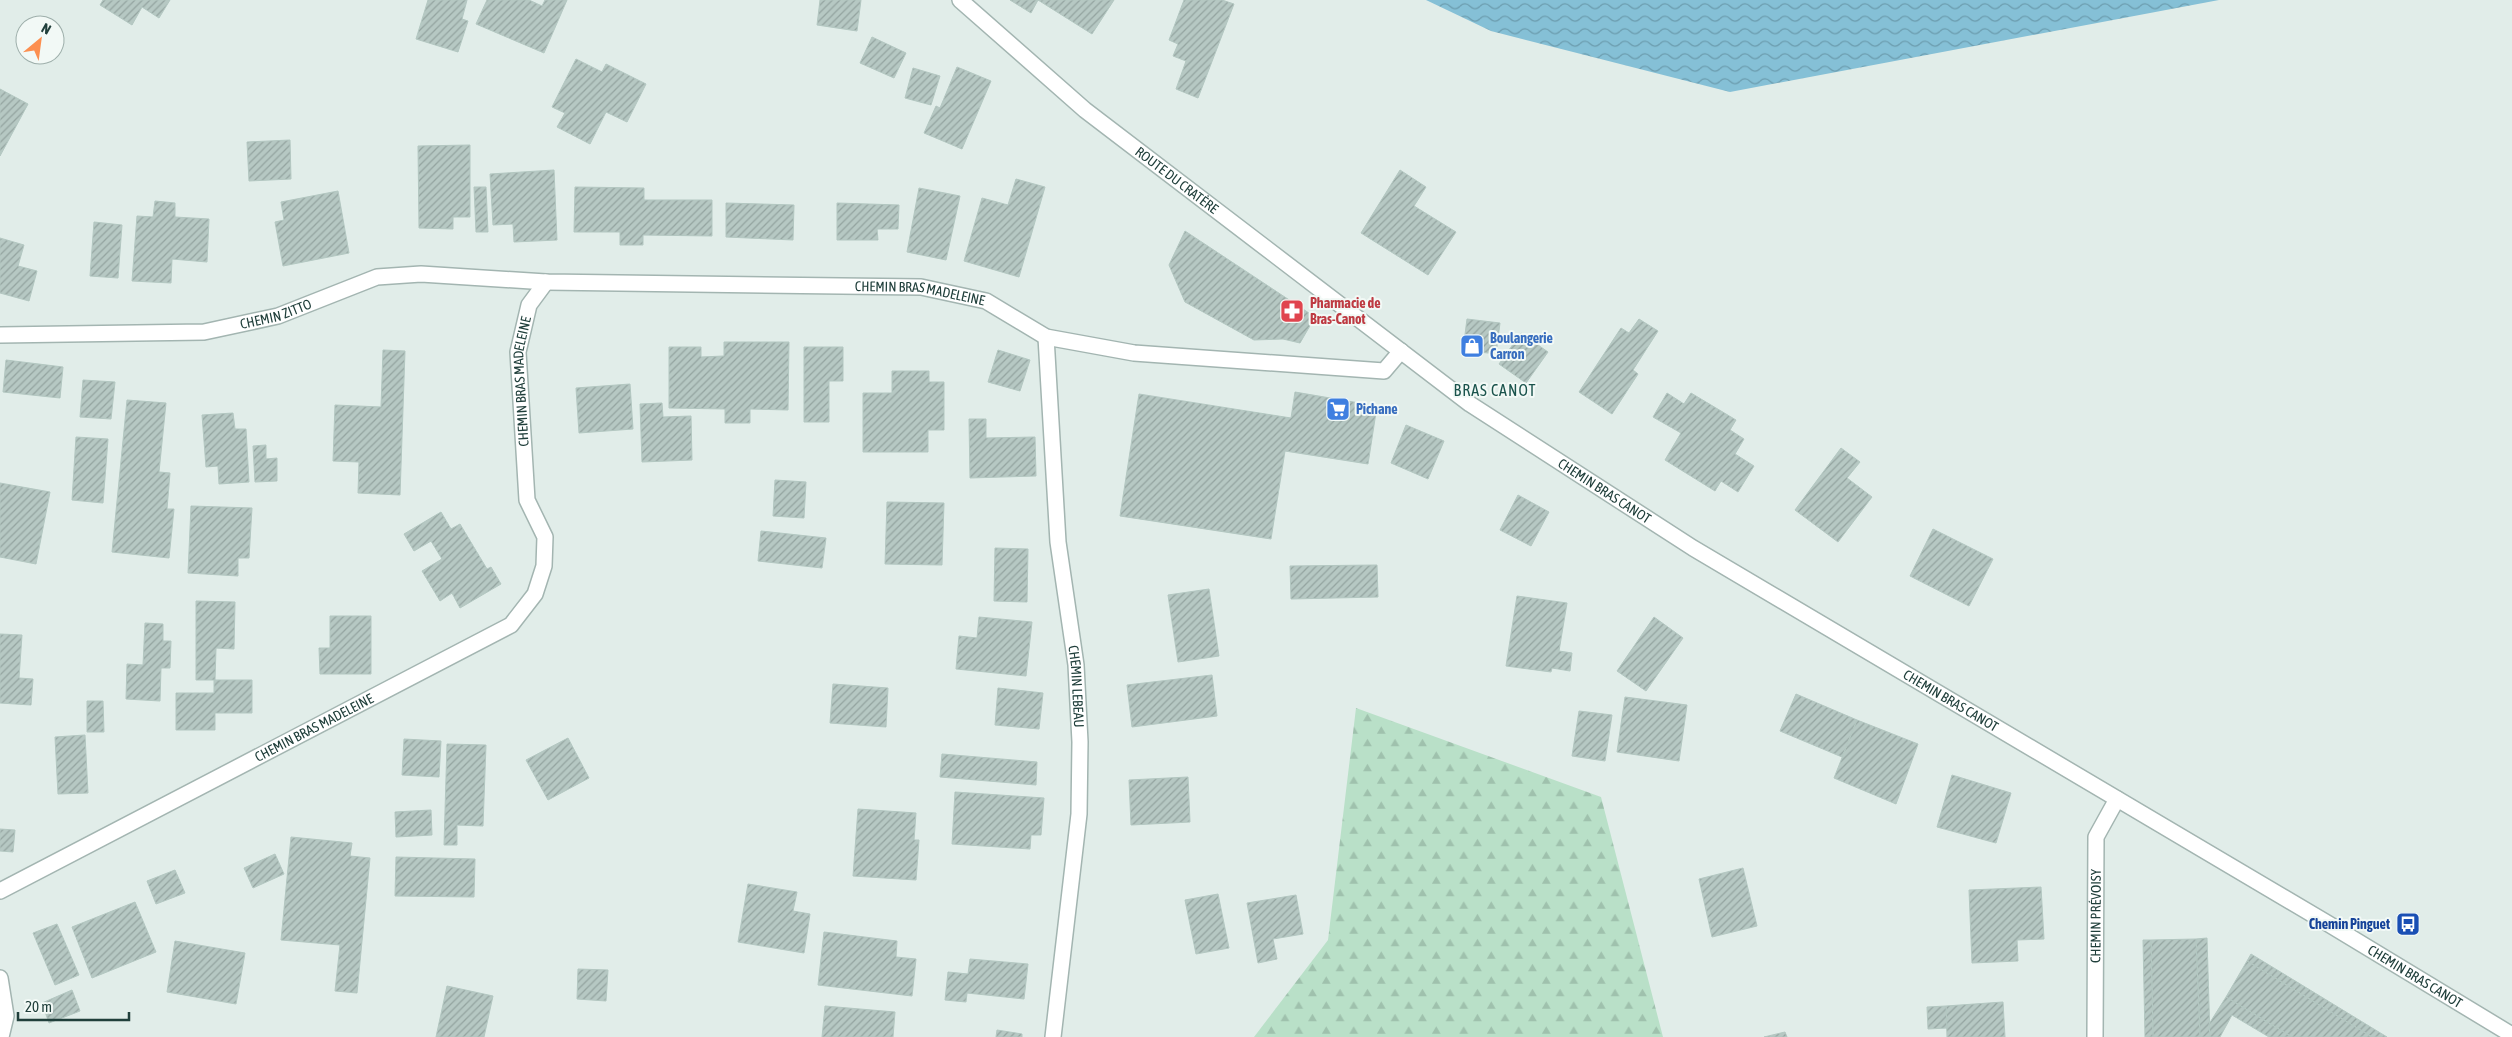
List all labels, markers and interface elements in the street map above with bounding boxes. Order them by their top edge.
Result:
north arrow [15,15,65,65]
text: N [39,20,54,38]
street label: ROUTE DU CRATÈRE [1132,143,1221,217]
street label: CHEMIN BRAS MADELEINE [855,278,986,309]
place label: Pharmacie de Bras-Canot [1310,295,1381,327]
street label: CHEMIN ZITTO [239,296,314,332]
pharmacy icon: Pharmacie de Bras-Canot [1279,298,1305,324]
street label: CHEMIN BRAS MADELEINE [510,315,534,447]
place label: Boulangerie Carron [1490,330,1553,362]
shop icon: Boulangerie Carron [1459,333,1485,359]
district label: BRAS CANOT [1454,381,1536,399]
supermarket icon: Pichane [1325,396,1351,422]
place label: Pichane [1356,401,1398,417]
street label: CHEMIN BRAS CANOT [1555,455,1654,527]
street label: CHEMIN LEBEAU [1065,644,1087,728]
street label: CHEMIN BRAS CANOT [1901,666,2001,735]
street label: CHEMIN BRAS MADELEINE [252,690,376,765]
street label: CHEMIN PRÉVOISY [2087,868,2104,963]
bus stop icon: Chemin Pinguet [2395,911,2421,937]
place label: Chemin Pinguet [2309,916,2390,932]
street label: CHEMIN BRAS CANOT [2365,942,2465,1011]
scale bar [18,990,129,1022]
text: 20 m [25,998,52,1015]

